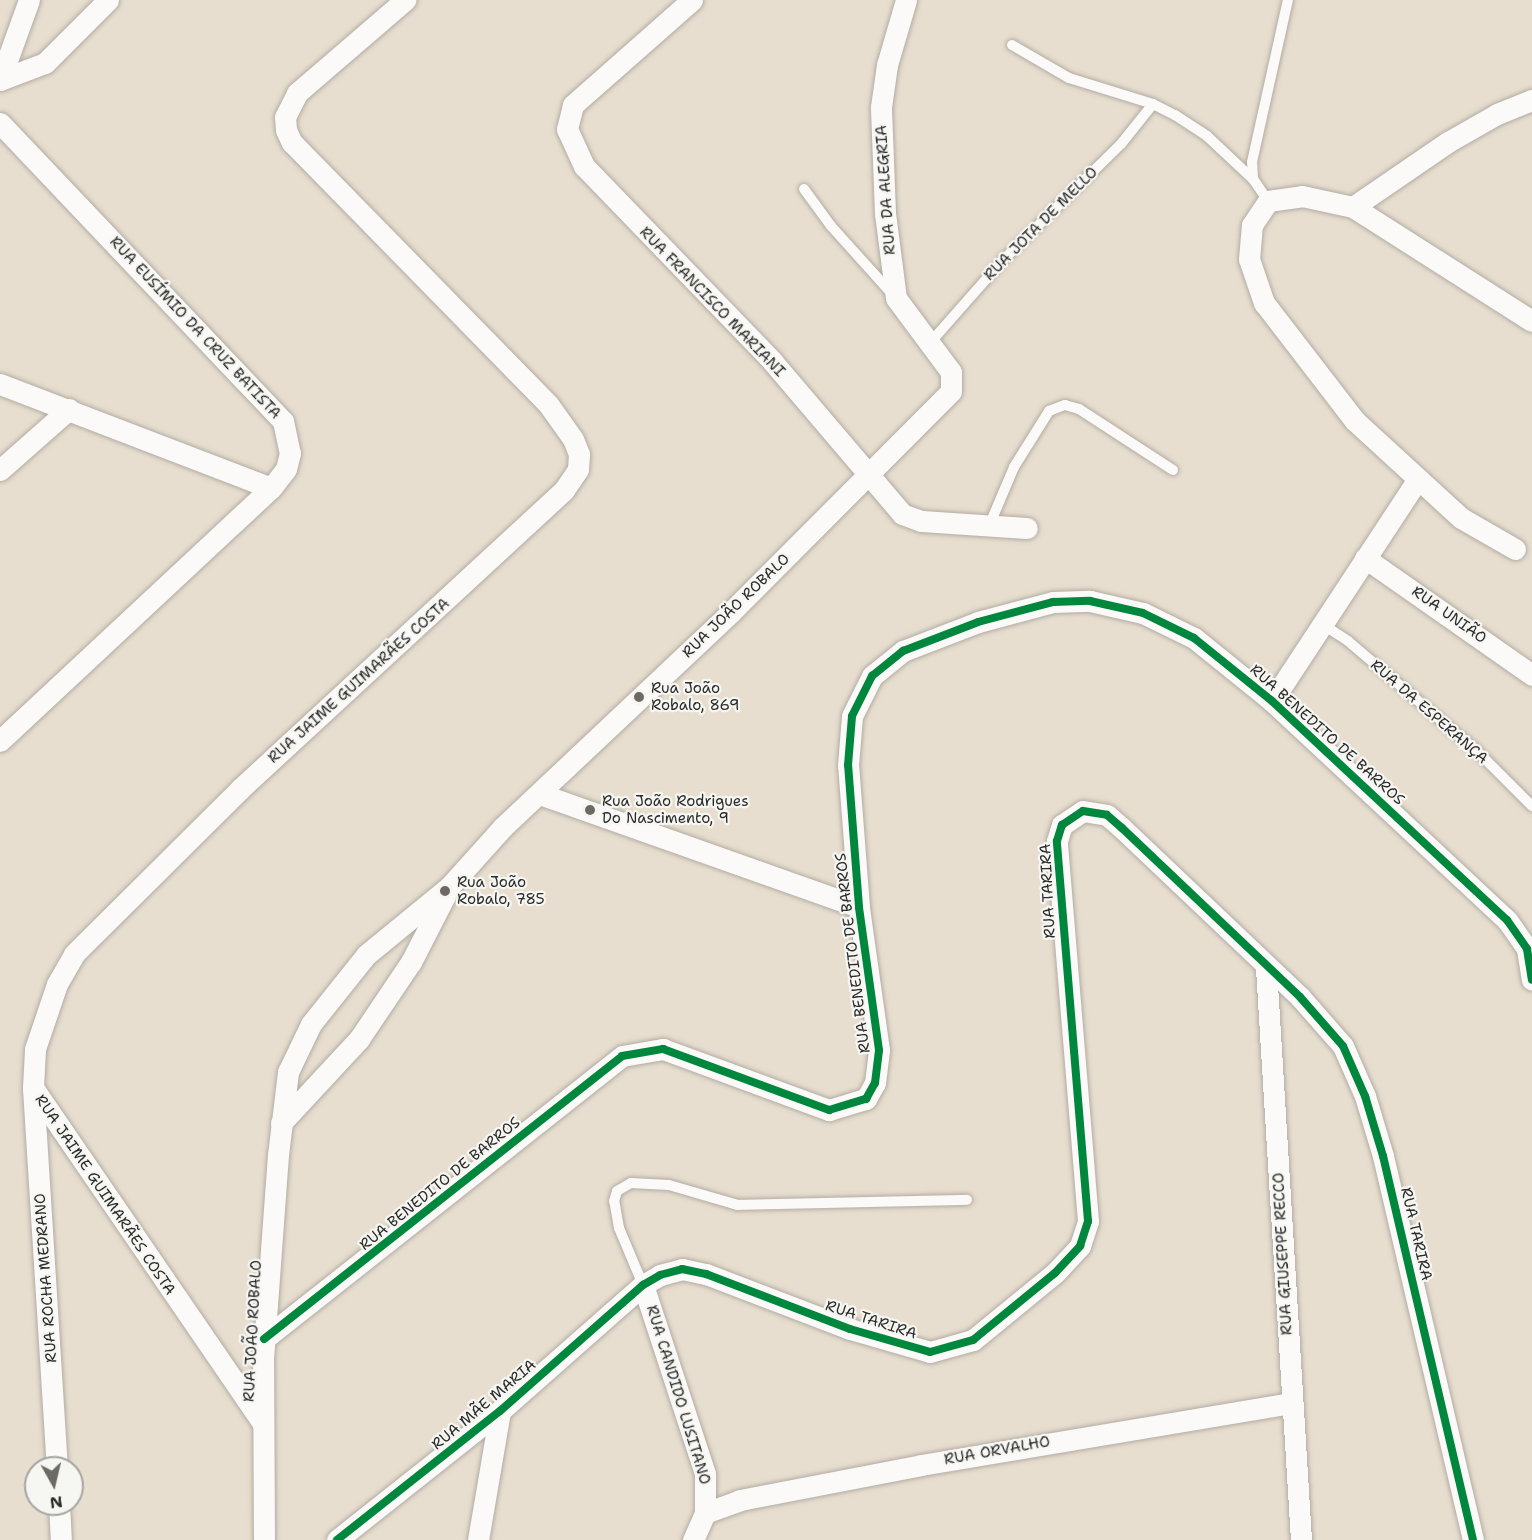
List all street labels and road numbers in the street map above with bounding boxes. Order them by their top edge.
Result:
street label: RUA DA ALEGRIA [872,124,900,256]
street label: RUA JOTA DE MELLO [981,164,1101,284]
street label: RUA FRANCISCO MARIANI [636,223,788,381]
street label: RUA EUSÍMIO DA CRUZ BATISTA [106,233,284,423]
street label: RUA JOÃO ROBALO [679,550,793,662]
street label: RUA UNIÃO [1408,583,1490,647]
street label: RUA JAIME GUIMARÃES COSTA [265,595,453,767]
street label: RUA DA ESPERANÇA [1367,656,1491,768]
street label: RUA BENEDITO DE BARROS [1246,661,1408,809]
street label: RUA TARIRA [1037,843,1059,939]
street label: RUA BENEDITO DE BARROS [832,852,874,1054]
street label: RUA JAIME GUIMARÃES COSTA [31,1091,179,1299]
street label: RUA BENEDITO DE BARROS [356,1114,524,1254]
street label: RUA GIUSEPPE RECCO [1270,1172,1296,1336]
street label: RUA TARIRA [1397,1186,1435,1282]
street label: RUA ROCHA MEDRANO [31,1193,61,1363]
street label: RUA JOÃO ROBALO [240,1260,266,1402]
street label: RUA TARIRA [823,1297,919,1343]
street label: RUA CANDIDO LUSITANO [642,1303,714,1487]
street label: RUA MÃE MARIA [428,1356,540,1454]
street label: RUA ORVALHO [943,1433,1051,1469]

